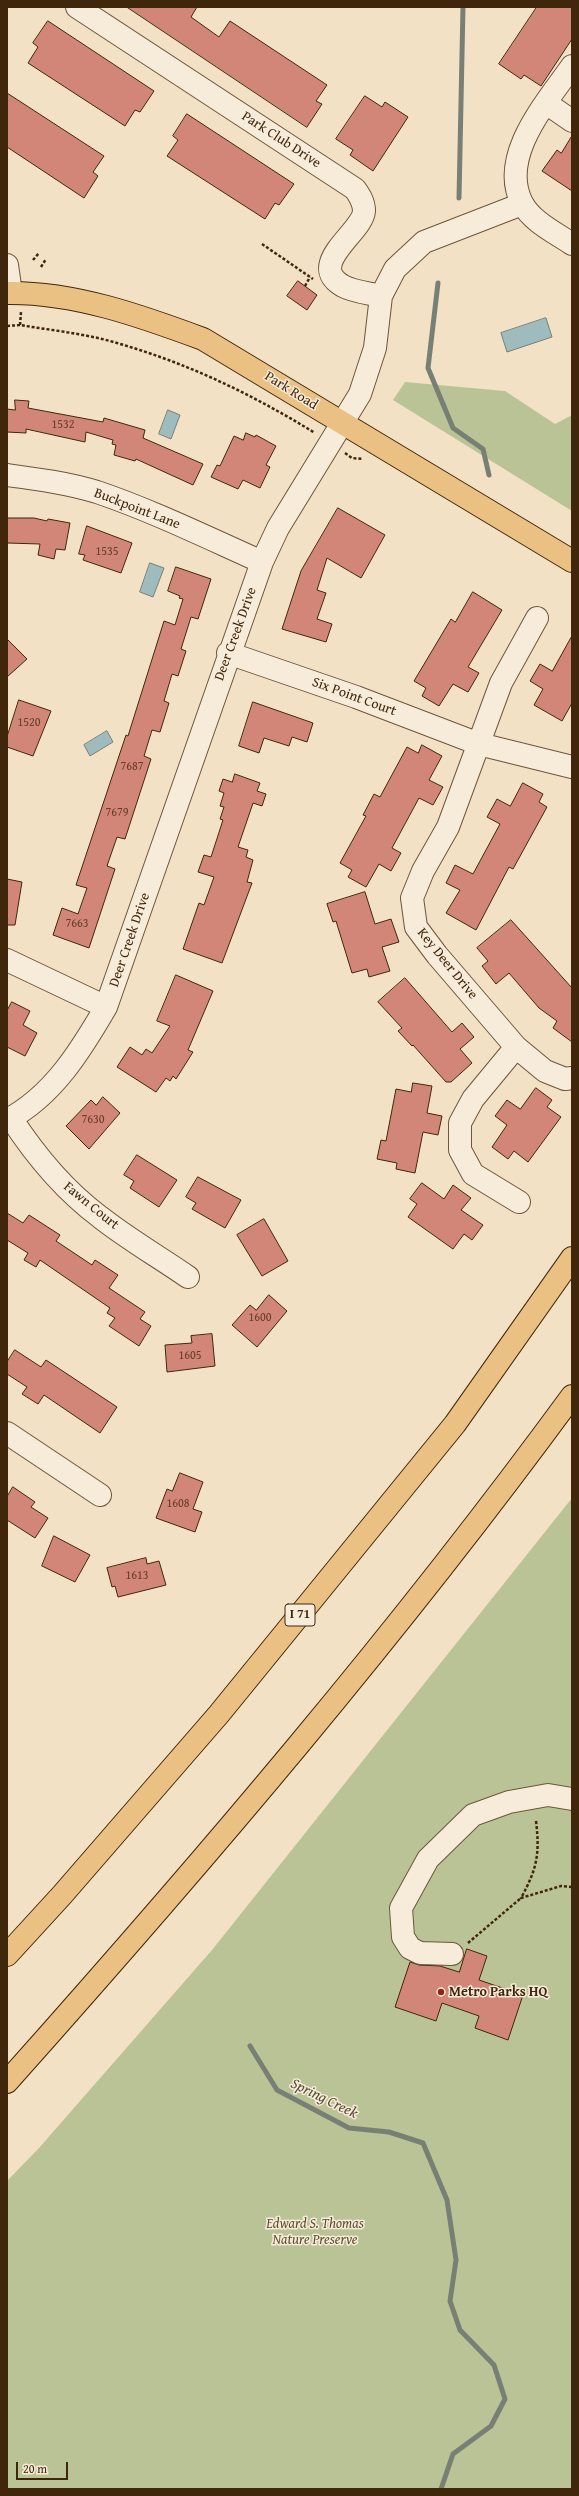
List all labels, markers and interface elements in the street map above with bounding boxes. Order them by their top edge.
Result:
street label: Park Club Drive [238,108,324,172]
street label: Park Road [261,368,321,414]
house number: 1532 [51,418,75,432]
street label: Buckpoint Lane [92,485,182,533]
house number: 1535 [95,545,119,559]
street label: Deer Creek Drive [211,585,261,683]
street label: Six Point Court [310,674,398,720]
house number: 1520 [17,716,41,730]
house number: 7687 [120,760,144,774]
house number: 7679 [105,806,129,820]
street label: Deer Creek Drive [106,891,154,989]
house number: 7663 [65,917,89,931]
street label: Key Deer Drive [413,925,481,1003]
house number: 7630 [81,1113,105,1127]
street label: Fawn Court [60,1179,122,1233]
house number: 1600 [248,1311,272,1325]
house number: 1605 [178,1349,202,1363]
house number: 1608 [166,1497,190,1511]
house number: 1613 [125,1569,149,1583]
road number: I 71 [285,1604,315,1626]
place label: Metro Parks HQ [449,1984,547,2000]
marker: Metro Parks HQ [436,1987,446,1997]
water label: Spring Creek [288,2075,360,2123]
park label: Edward S. Thomas Nature Preserve [266,2216,364,2248]
scale bar [18,2454,70,2480]
text: 20 m [23,2460,47,2477]

